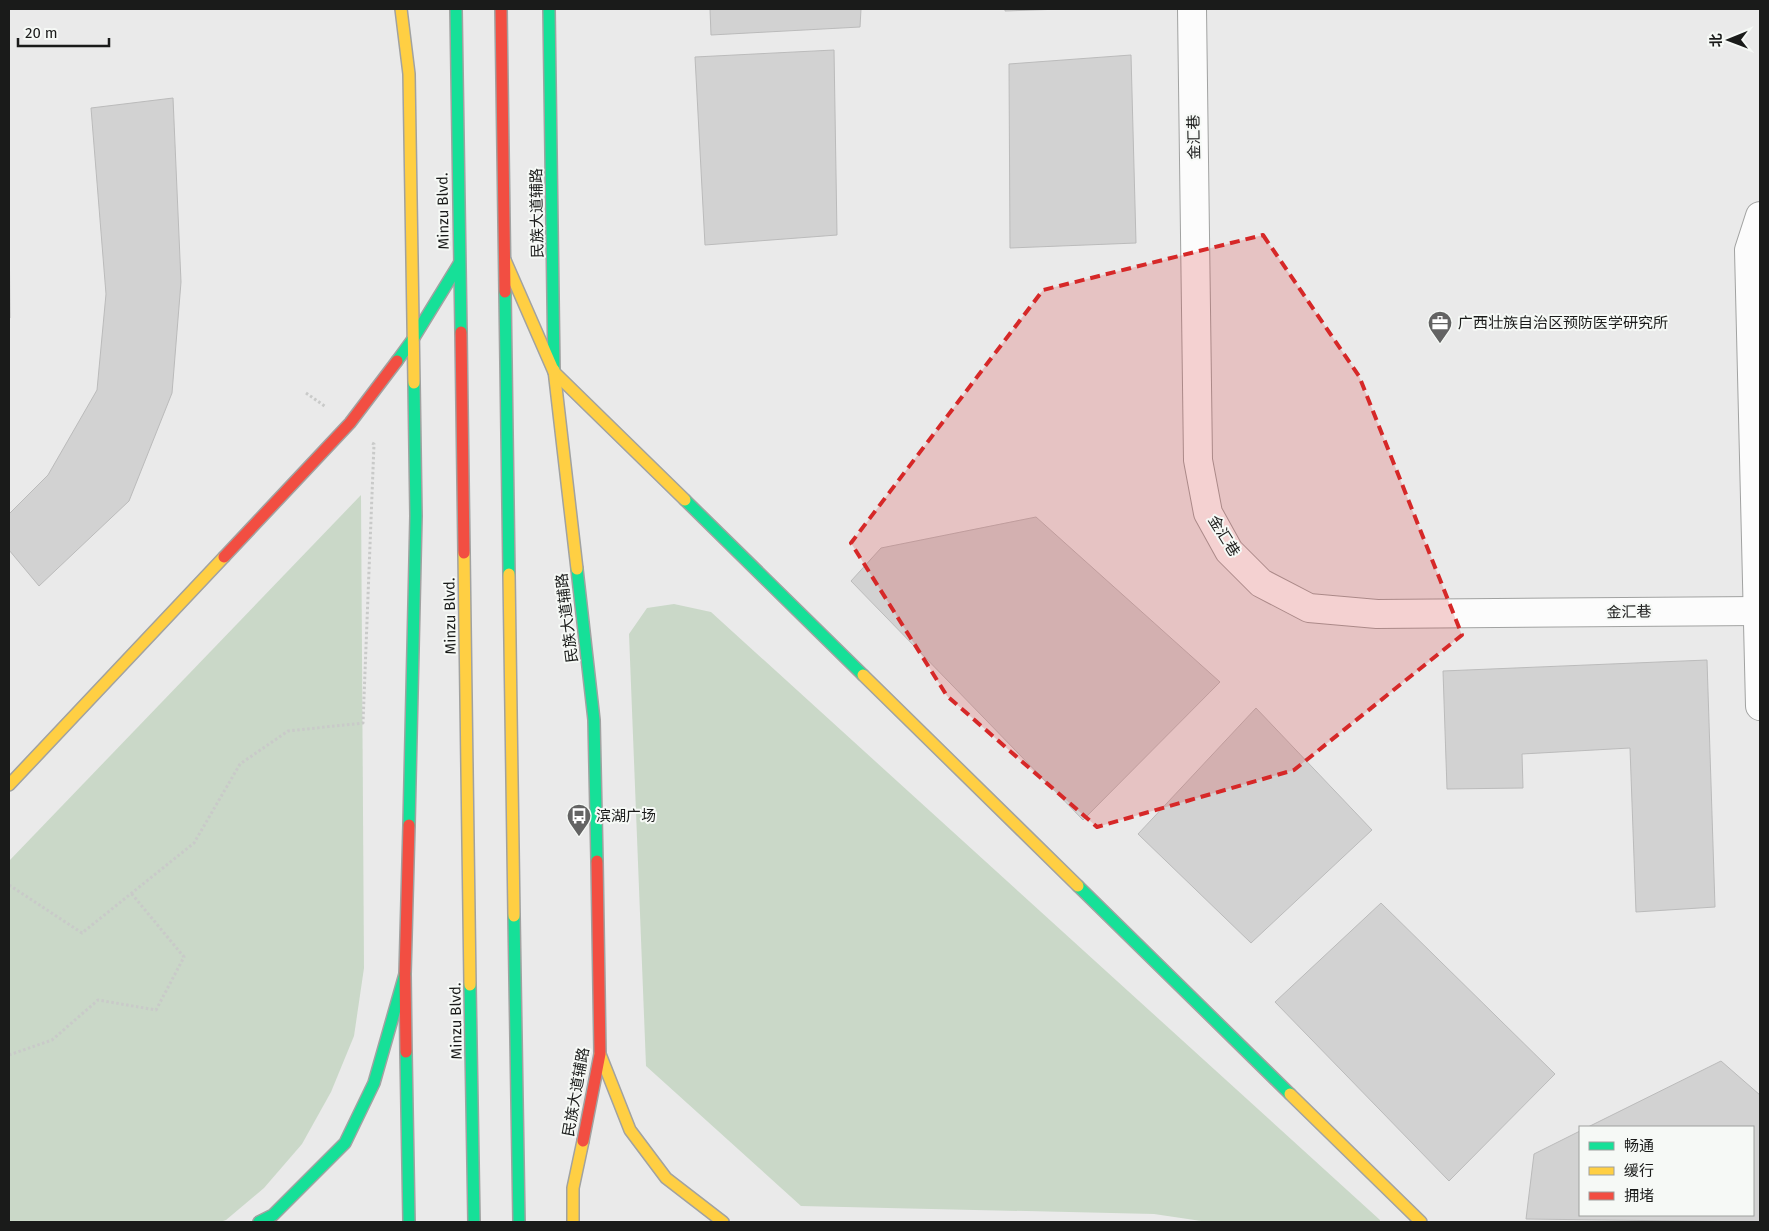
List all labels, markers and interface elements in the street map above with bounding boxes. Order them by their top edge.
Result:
scale bar [18,15,109,47]
north arrow [1704,15,1754,65]
text: 20 m [25,24,58,42]
text: 北 [1708,33,1725,47]
street label: 金汇巷 [1185,114,1203,160]
street label: 民族大道辅路 [527,168,547,258]
street label: Minzu Blvd. [433,172,453,250]
office icon: 广西壮族自治区预防医学研究所 [1427,310,1453,344]
place label: 广西壮族自治区预防医学研究所 [1458,314,1668,332]
street label: 金汇巷 [1204,512,1244,560]
street label: 民族大道辅路 [553,572,581,664]
street label: Minzu Blvd. [440,577,460,655]
street label: 金汇巷 [1606,603,1652,621]
bus stop icon: 滨湖广场 [566,803,592,837]
place label: 滨湖广场 [596,807,656,825]
street label: Minzu Blvd. [446,982,466,1060]
street label: 民族大道辅路 [559,1046,593,1138]
legend [1579,1126,1754,1216]
text: 畅通 [1624,1137,1654,1155]
text: 缓行 [1624,1162,1654,1180]
text: 拥堵 [1624,1187,1654,1205]

